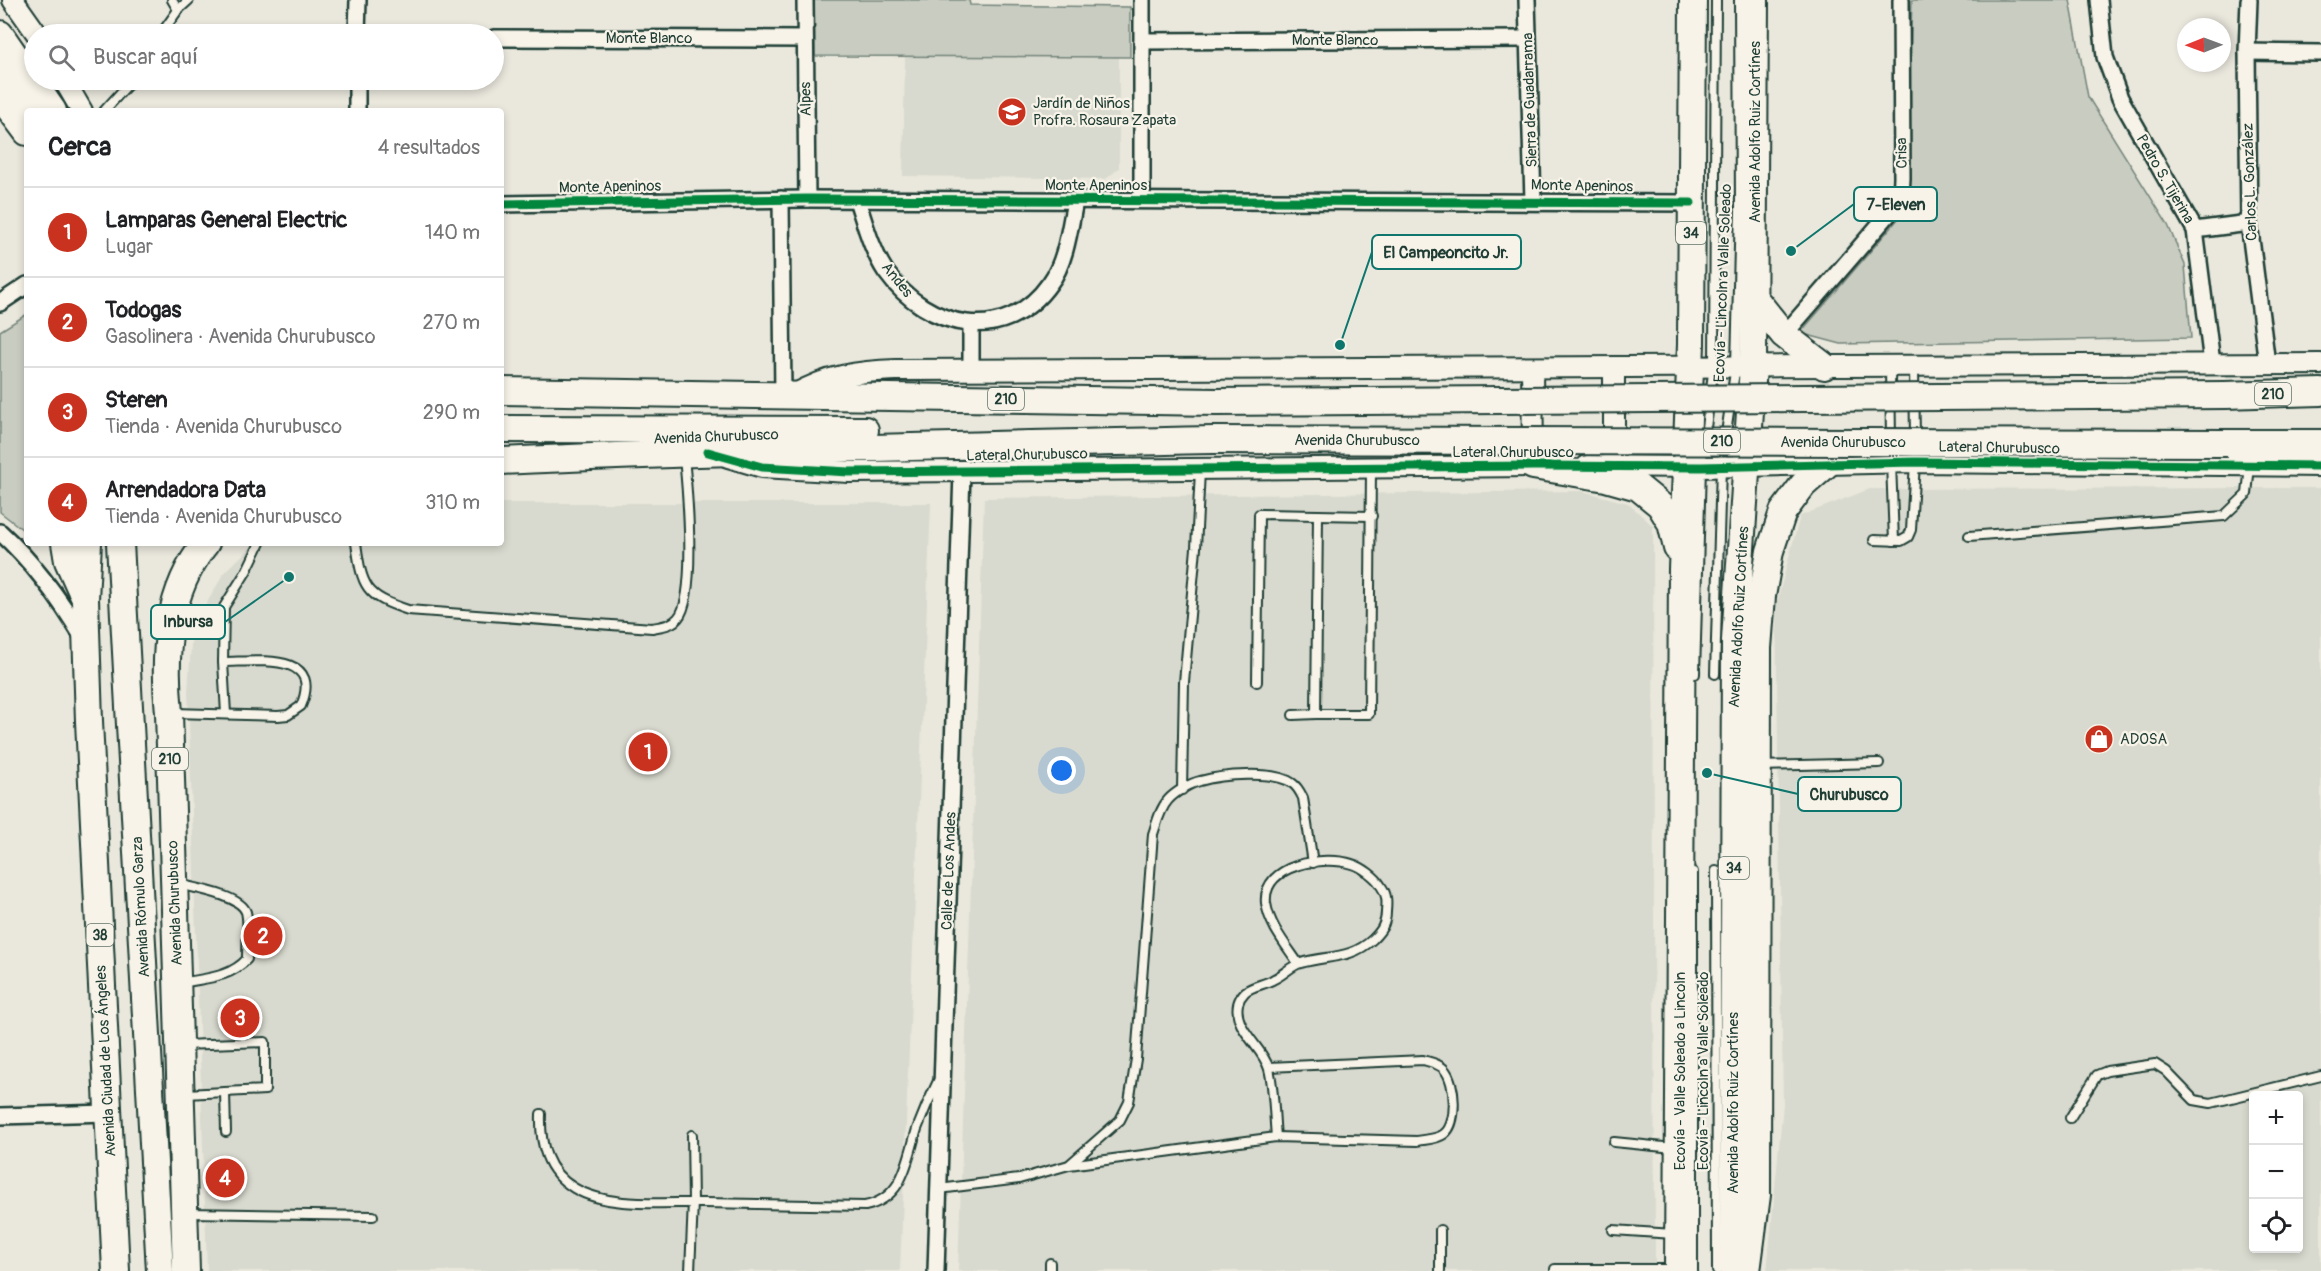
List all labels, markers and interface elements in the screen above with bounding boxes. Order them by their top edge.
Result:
north arrow [2177,18,2231,72]
search box [24,24,504,90]
street label: Monte Blanco [606,29,692,48]
street label: Monte Blanco [1292,31,1378,50]
street label: Sierra de Guadarrama [1518,32,1542,168]
icon: search [45,41,78,74]
street label: Avenida Adolfo Ruiz Cortínes [1746,41,1765,223]
text: Buscar aquí [93,43,198,71]
street label: Alpes [796,81,816,116]
place label: Jardín de Niños Profra. Rosaura Zapata [1033,94,1176,130]
school or university icon: Jardín de Niños Profra. Rosaura Zapata [996,96,1028,128]
street label: Carlos L. González [2238,122,2262,241]
text: Cerca [48,131,111,163]
street label: Pedro S. Tijerina [2132,131,2198,227]
text: 4 resultados [378,135,480,160]
street label: Crisa [1892,137,1912,169]
street label: Monte Apeninos [1045,176,1147,195]
street label: Monte Apeninos [1531,176,1634,196]
street label: Monte Apeninos [559,177,662,197]
street label: Ecovía - Lincoln a Valle Soleado [1710,183,1736,383]
callout: 7-Eleven [1854,187,1937,221]
text: 7-Eleven [1866,195,1926,215]
text: Lamparas General Electric [105,206,347,234]
text: 1 [64,220,71,245]
text: 140 m [425,220,480,245]
road number: 34 [1676,222,1706,244]
text: Lugar [105,234,153,259]
callout: El Campeoncito Jr. [1372,235,1521,269]
text: El Campeoncito Jr. [1383,243,1509,263]
street label: Andes [877,259,917,302]
text: Todogas [105,296,181,324]
text: 2 [62,310,73,335]
text: 270 m [422,310,480,335]
text: Gasolinera · Avenida Churubusco [105,324,375,349]
road number: 210 [2255,383,2291,405]
text: Steren [105,386,168,414]
road number: 210 [988,388,1024,410]
text: 3 [62,400,73,425]
text: 290 m [423,400,480,425]
text: Tienda · Avenida Churubusco [105,414,342,439]
street label: Avenida Churubusco [653,425,779,449]
road number: 210 [1704,430,1740,452]
street label: Avenida Churubusco [1294,431,1420,450]
street label: Avenida Churubusco [1780,433,1906,452]
street label: Lateral Churubusco [1938,437,2060,459]
street label: Lateral Churubusco [1452,443,1574,462]
street label: Lateral Churubusco [966,444,1088,466]
text: Arrendadora Data [105,476,266,504]
text: 4 [62,490,73,515]
text: 310 m [425,490,480,515]
text: Tienda · Avenida Churubusco [105,504,342,529]
street label: Avenida Adolfo Ruiz Cortínes [1725,525,1753,708]
callout: Inbursa [151,605,225,639]
text: Inbursa [163,612,213,632]
shop icon: ADOSA [2083,723,2115,755]
pin: 1 [628,730,668,774]
place label: ADOSA [2120,730,2167,749]
road number: 210 [152,748,188,770]
your location [1047,756,1076,785]
callout: Churubusco [1798,777,1901,811]
text: Churubusco [1810,785,1889,805]
street label: Calle de Los Andes [937,811,961,931]
street label: Avenida Rómulo Garza [128,836,154,978]
street label: Avenida Churubusco [163,840,187,966]
road number: 34 [1719,857,1749,879]
pin: 2 [244,914,282,958]
road number: 38 [86,924,114,946]
street label: Avenida Ciudad de Los Ángeles [91,965,121,1157]
street label: Ecovía - Valle Soleado a Lincoln [1671,972,1690,1170]
street label: Ecovía - Lincoln a Valle Soleado [1694,972,1713,1170]
pin: 3 [220,996,260,1040]
street label: Avenida Adolfo Ruiz Cortínes [1724,1012,1743,1194]
map controls [2249,1091,2303,1253]
button: + [2249,1091,2303,1145]
button: − [2249,1145,2303,1199]
pin: 4 [206,1156,244,1200]
button: locate [2249,1199,2303,1253]

